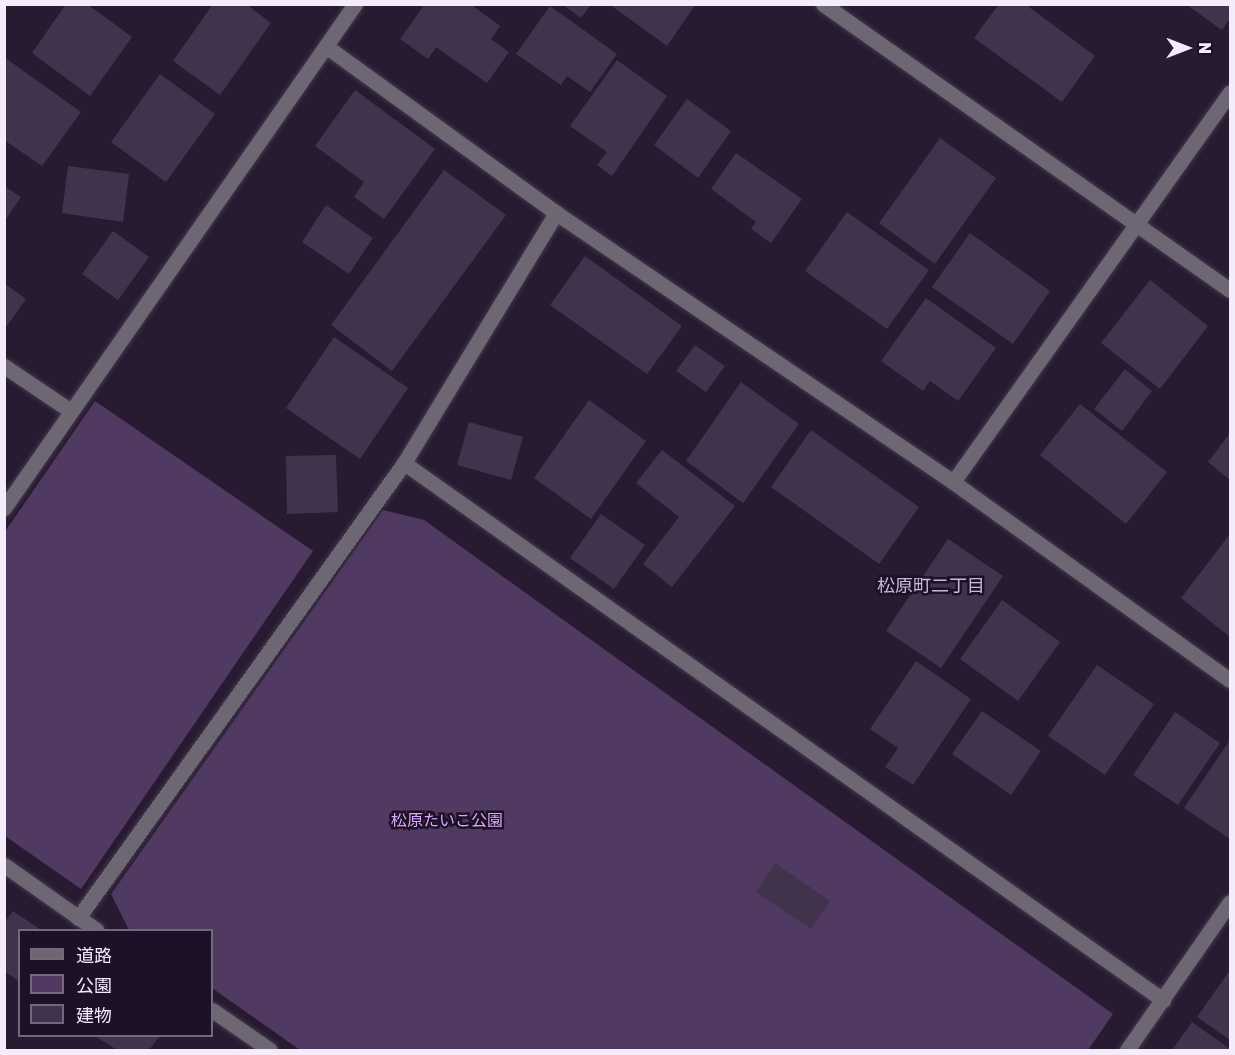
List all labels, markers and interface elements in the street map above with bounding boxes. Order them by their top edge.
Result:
north arrow [1157,18,1217,78]
text: N [1195,42,1215,54]
district label: 松原町二丁目 [877,574,985,596]
park label: 松原たいこ公園 [391,810,503,830]
legend [18,929,213,1037]
text: 道路 [76,944,112,966]
text: 公園 [76,974,112,996]
text: 建物 [76,1004,112,1026]

